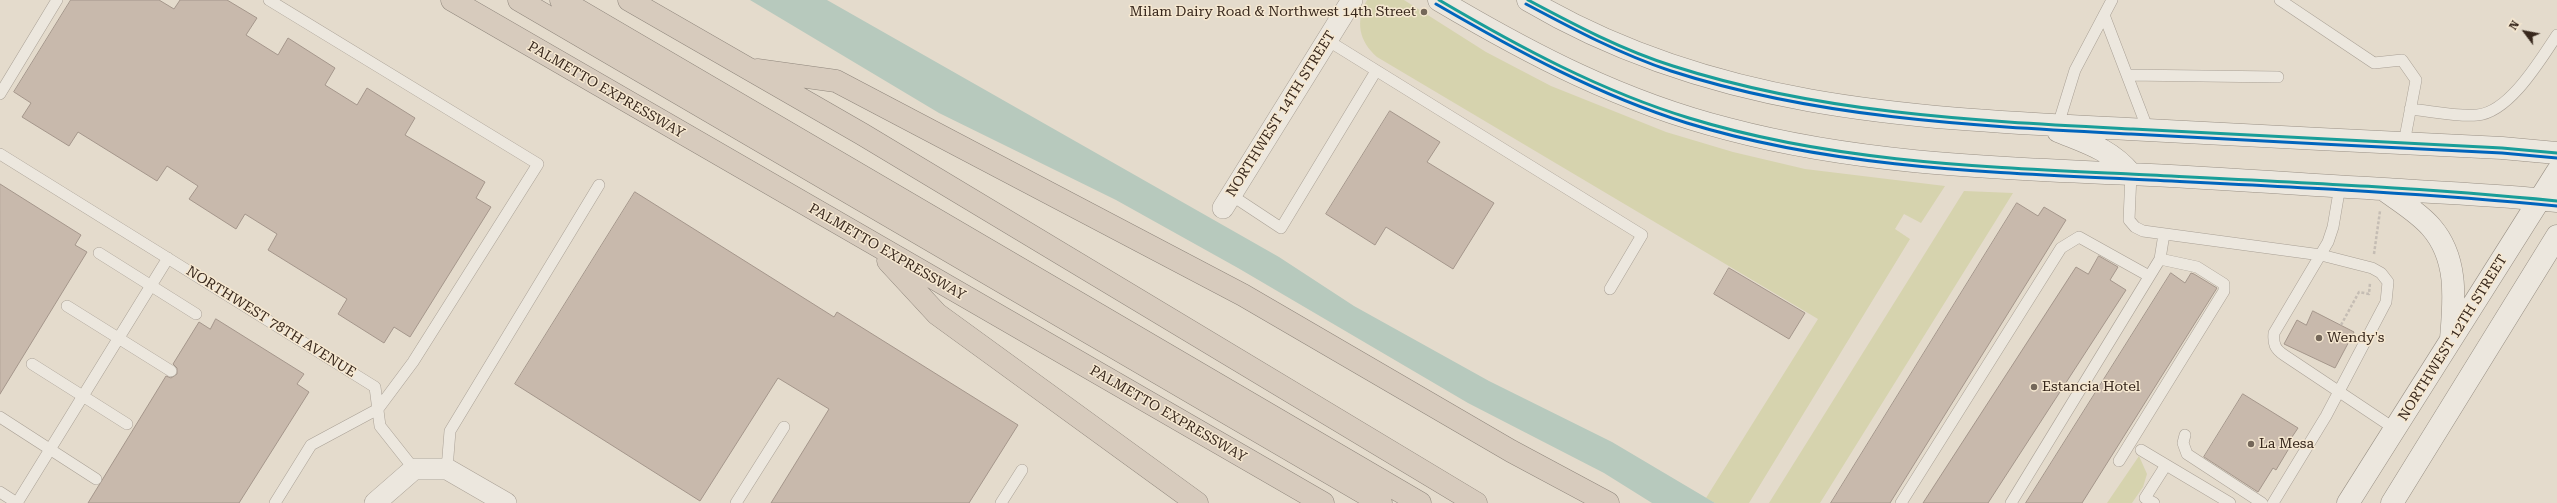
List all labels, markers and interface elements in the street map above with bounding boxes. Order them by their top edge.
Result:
place label: Milam Dairy Road & Northwest 14th Street [1130,4,1416,20]
marker: Milam Dairy Road & Northwest 14th Street [1419,7,1429,17]
north arrow [2505,12,2545,52]
text: N [2507,18,2522,32]
street label: NORTHWEST 14TH STREET [1223,28,1339,200]
street label: PALMETTO EXPRESSWAY [524,38,688,142]
street label: PALMETTO EXPRESSWAY [805,200,969,304]
street label: NORTHWEST 12TH STREET [2395,252,2511,424]
street label: NORTHWEST 78TH AVENUE [183,263,359,381]
place label: Wendy's [2327,330,2384,346]
marker: Wendy's [2314,333,2324,343]
street label: PALMETTO EXPRESSWAY [1086,362,1250,466]
place label: Estancia Hotel [2042,379,2140,395]
marker: Estancia Hotel [2029,382,2039,392]
place label: La Mesa [2259,436,2314,452]
marker: La Mesa [2246,439,2256,449]

